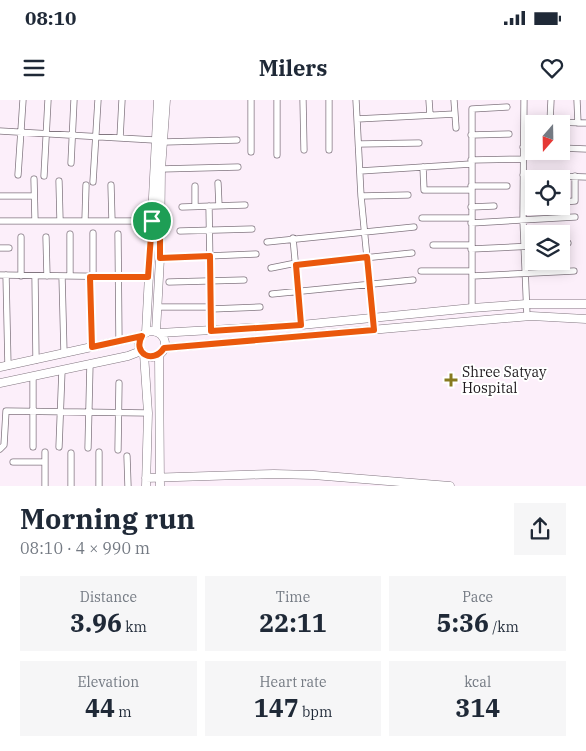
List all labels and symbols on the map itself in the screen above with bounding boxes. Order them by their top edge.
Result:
north arrow [525,115,570,160]
pin [131,200,173,242]
place label: Shree Satyay Hospital [462,363,547,397]
marker: Shree Satyay Hospital [444,373,458,387]

